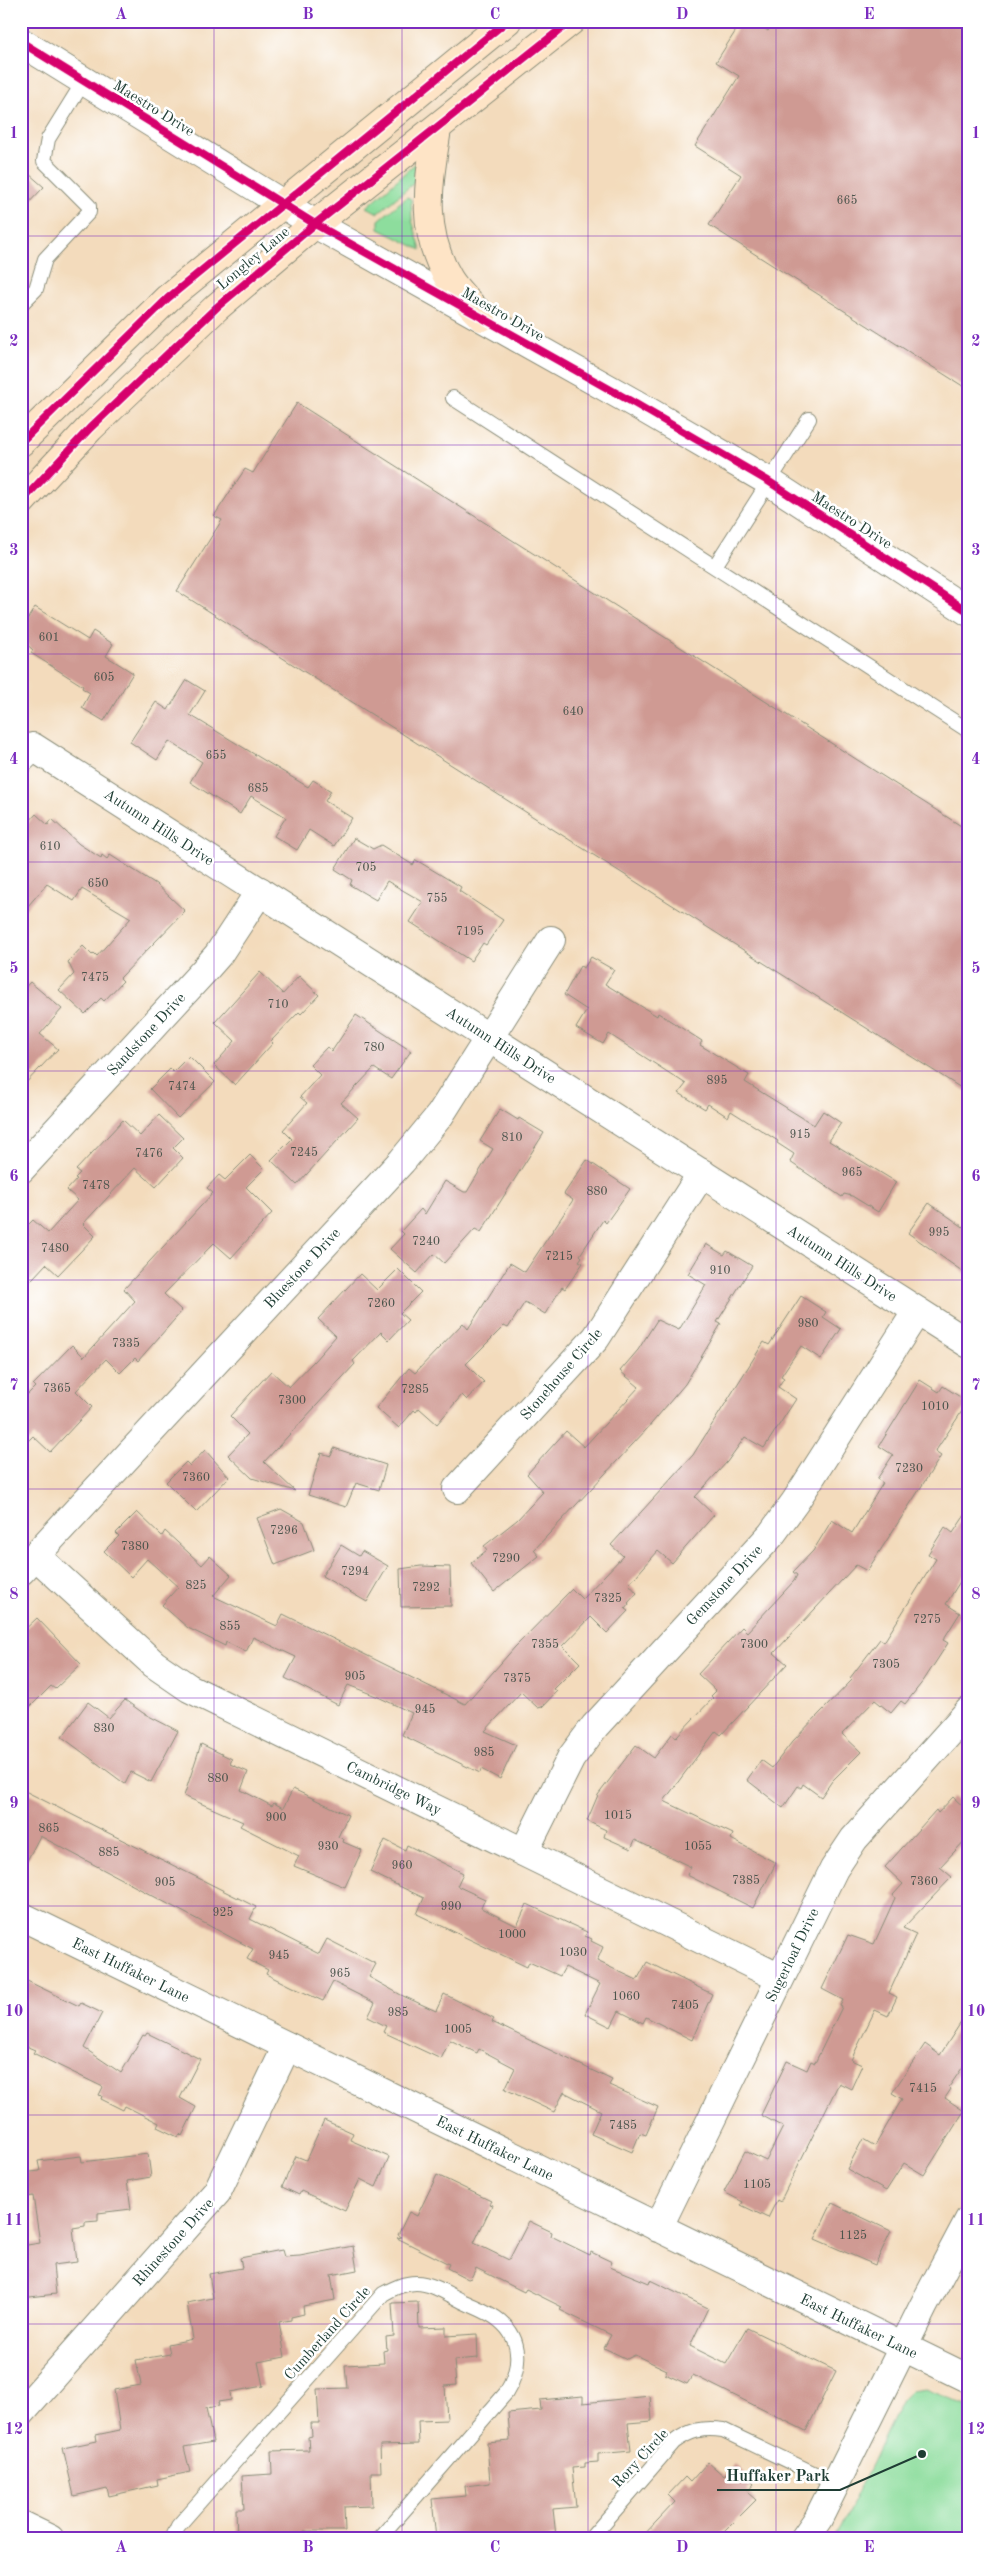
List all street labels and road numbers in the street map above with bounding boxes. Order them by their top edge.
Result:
street label: Maestro Drive [110,78,196,140]
street label: Longley Lane [215,225,293,294]
street label: Maestro Drive [458,286,546,345]
street label: Maestro Drive [808,490,894,553]
street label: Autumn Hills Drive [101,787,216,869]
street label: Sandstone Drive [105,991,189,1079]
street label: Autumn Hills Drive [443,1005,558,1087]
street label: Autumn Hills Drive [784,1223,899,1305]
street label: Bluestone Drive [262,1226,344,1312]
street label: Stonehouse Circle [518,1326,606,1424]
street label: Gemstone Drive [684,1543,766,1629]
street label: Cambridge Way [343,1760,444,1819]
street label: Sugerloaf Drive [764,1906,823,2005]
street label: East Huffaker Lane [69,1936,191,2006]
street label: East Huffaker Lane [433,2114,555,2184]
street label: Rhinestone Drive [131,2196,217,2290]
street label: Cumberland Circle [282,2284,374,2384]
street label: East Huffaker Lane [797,2292,919,2362]
street label: Rory Circle [610,2427,672,2491]

